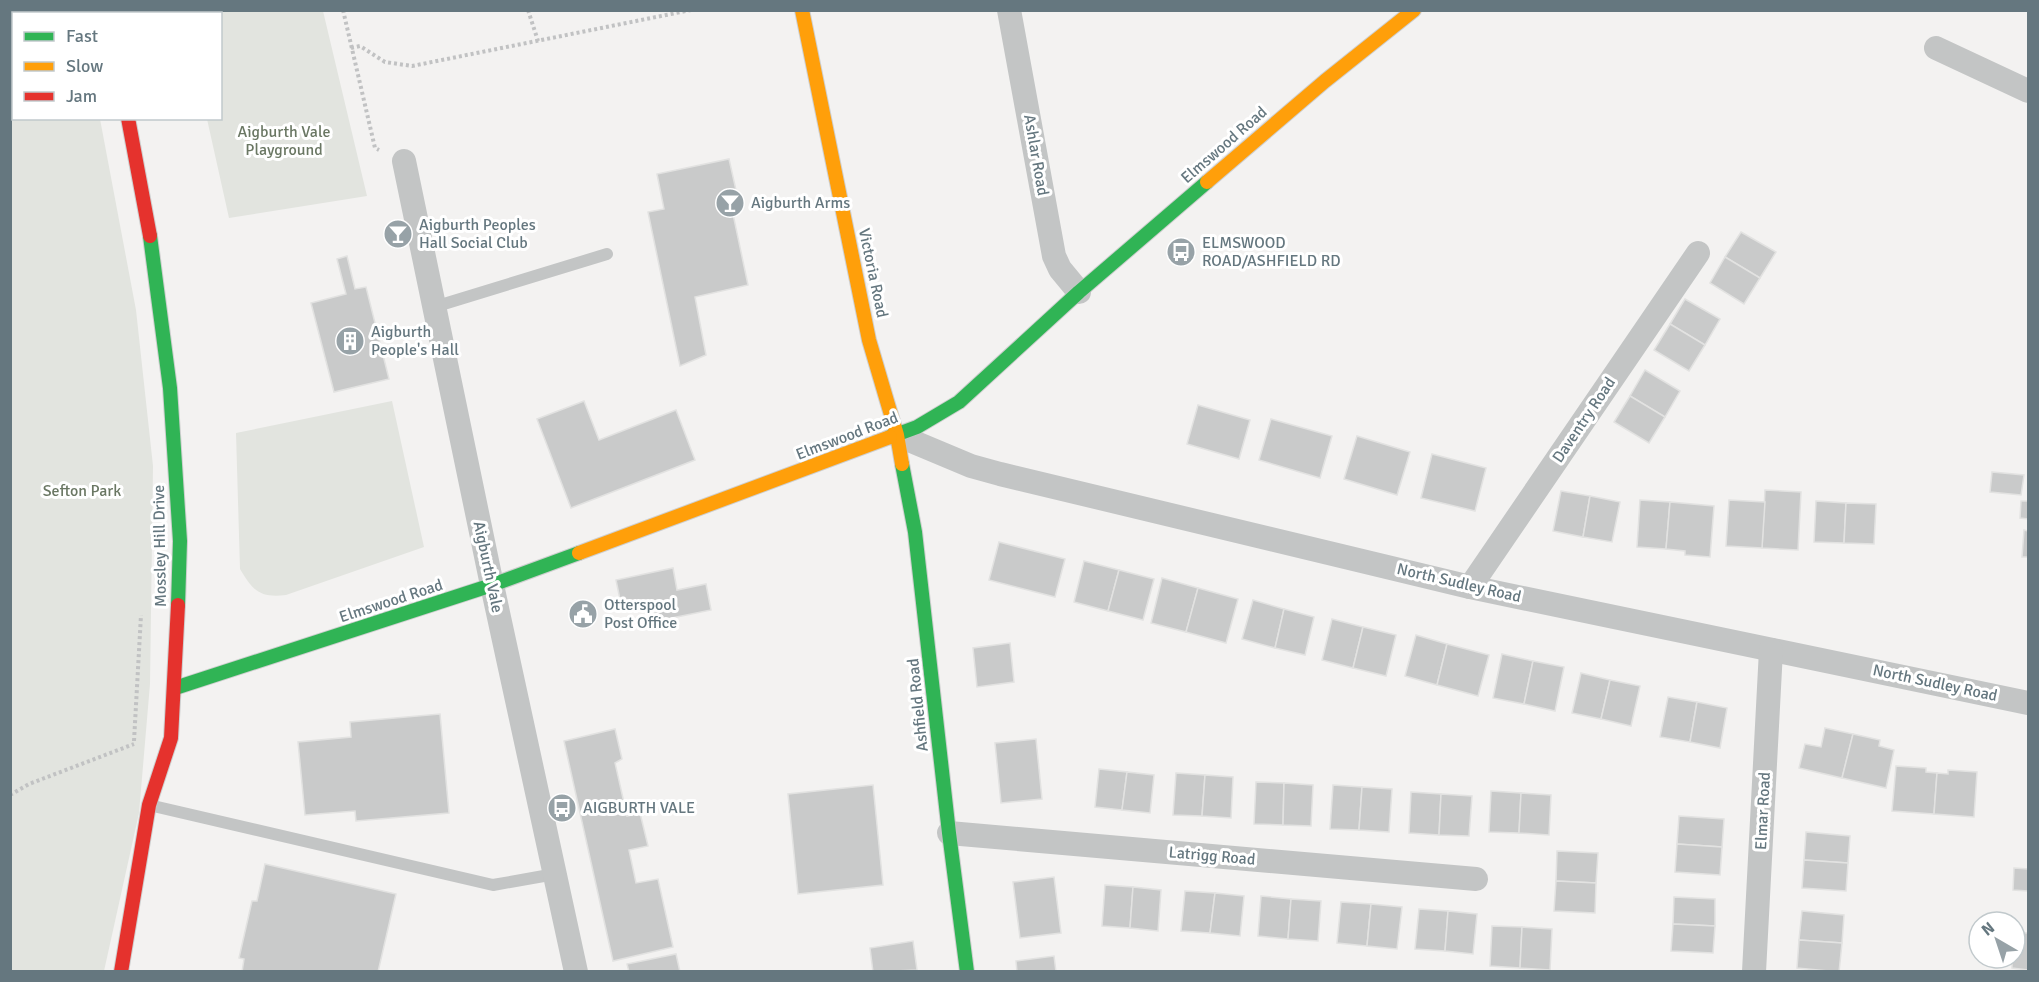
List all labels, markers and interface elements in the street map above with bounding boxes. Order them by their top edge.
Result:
legend [12,12,222,120]
text: Fast [66,25,98,47]
text: Slow [66,55,103,77]
text: Jam [66,85,97,107]
street label: Elmswood Road [1177,102,1271,188]
street label: Ashlar Road [1019,113,1053,197]
park label: Aigburth Vale Playground [237,122,331,160]
bar icon: Aigburth Arms [714,187,746,219]
place label: Aigburth Arms [751,193,850,213]
place label: Aigburth Peoples Hall Social Club [419,215,536,253]
bar icon: Aigburth Peoples Hall Social Club [382,218,414,250]
street label: Victoria Road [854,226,892,320]
place label: ELMSWOOD ROAD/ASHFIELD RD [1202,233,1341,271]
bus stop icon: ELMSWOOD ROAD/ASHFIELD RD [1165,236,1197,268]
place label: Aigburth People's Hall [371,322,459,360]
building icon: Aigburth People's Hall [334,325,366,357]
street label: Daventry Road [1548,373,1620,467]
street label: Elmswood Road [793,407,901,465]
park label: Sefton Park [43,481,121,501]
street label: Mossley Hill Drive [149,485,171,607]
street label: Aigburth Vale [469,519,507,615]
street label: North Sudley Road [1395,559,1523,607]
street label: Elmswood Road [337,575,445,627]
place label: Otterspool Post Office [604,595,677,633]
public building icon: Otterspool Post Office [567,598,599,630]
street label: Ashfield Road [903,657,933,753]
street label: North Sudley Road [1871,660,1999,706]
street label: Elmar Road [1751,771,1775,851]
bus stop icon: AIGBURTH VALE [546,792,578,824]
place label: AIGBURTH VALE [583,798,695,818]
street label: Latrigg Road [1168,842,1256,870]
north arrow [1967,910,2027,970]
text: N [1978,918,1999,940]

